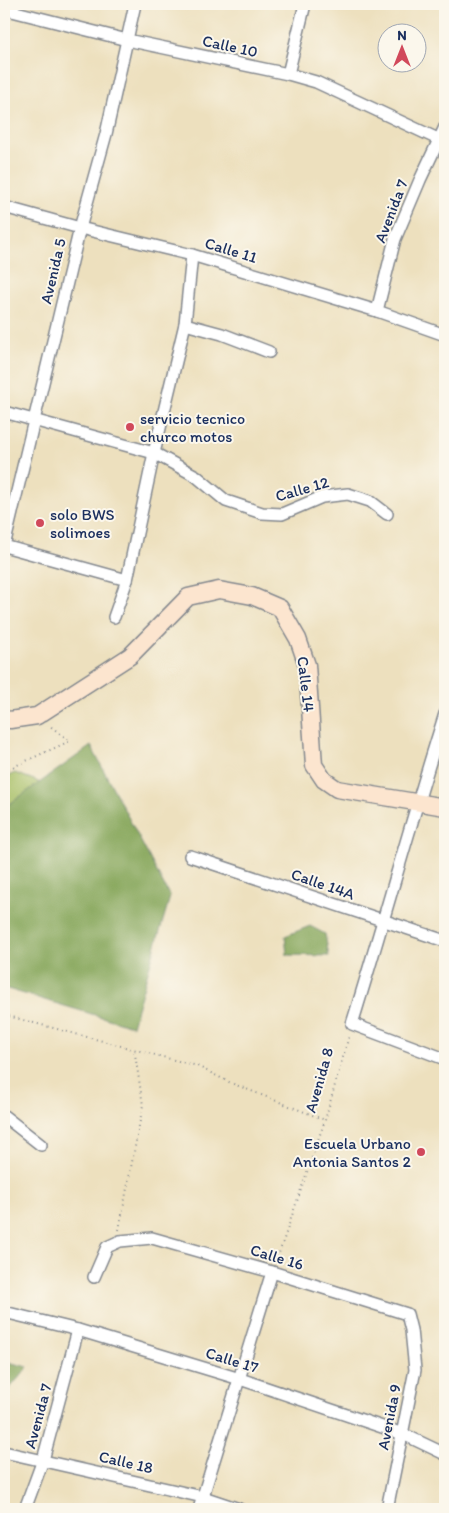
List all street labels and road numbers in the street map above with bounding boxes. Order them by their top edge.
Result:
street label: Calle 10 [201,31,259,61]
street label: Avenida 7 [370,177,412,245]
street label: Calle 11 [203,233,260,267]
street label: Avenida 5 [36,236,70,306]
street label: Calle 12 [273,472,331,506]
street label: Calle 14 [293,655,319,713]
street label: Calle 14A [289,864,357,904]
street label: Avenida 8 [301,1045,337,1115]
street label: Calle 16 [248,1240,306,1274]
street label: Calle 17 [203,1343,261,1377]
street label: Avenida 7 [20,1382,56,1450]
street label: Avenida 9 [373,1382,405,1452]
street label: Calle 18 [97,1447,155,1478]

